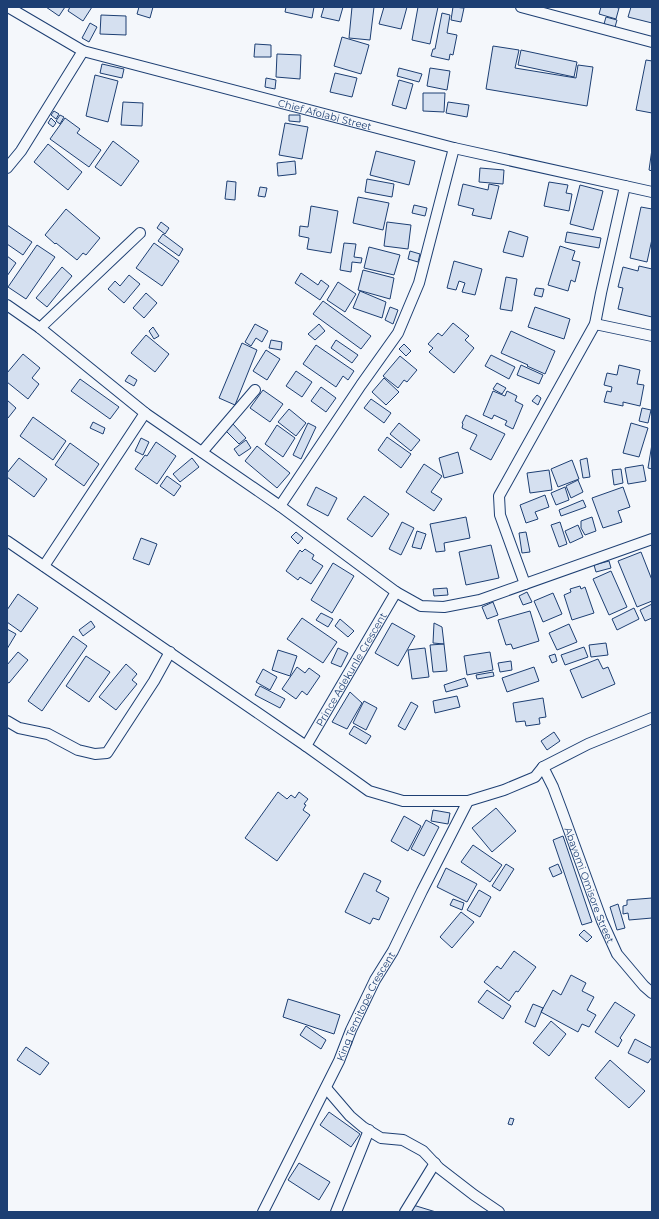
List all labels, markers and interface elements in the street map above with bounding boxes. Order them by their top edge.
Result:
street label: Chief Afolabi Street [277,96,373,133]
street label: Prince Adekunle Crescent [313,610,389,728]
street label: Abayomi Omisore Street [562,825,618,945]
street label: King Temitope Crescent [333,949,398,1063]

